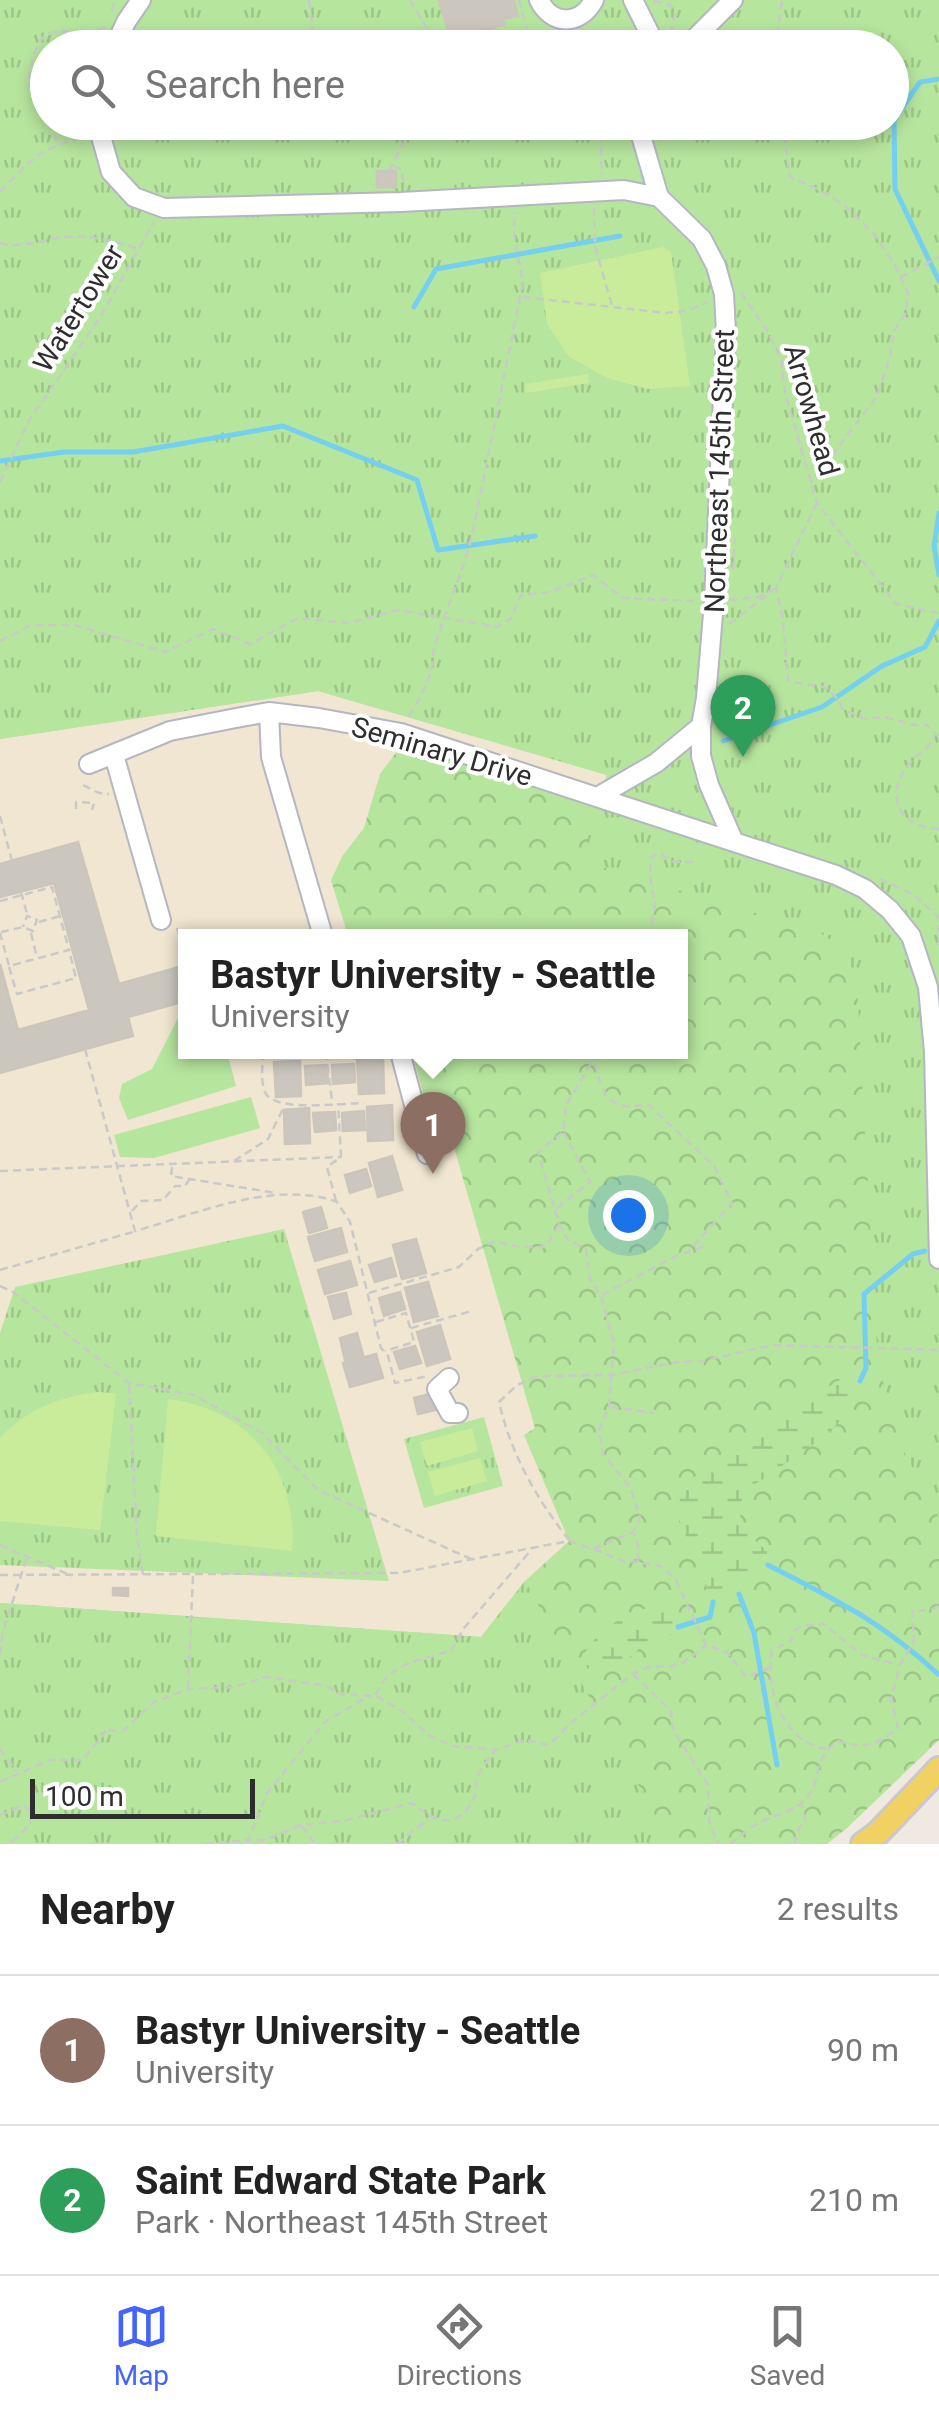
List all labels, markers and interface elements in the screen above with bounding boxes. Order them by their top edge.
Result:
search box [30,30,909,140]
icon: search [65,58,120,113]
text: Search here [145,63,345,107]
street label: Watertower [26,238,131,378]
street label: Northeast 145th Street [698,329,741,613]
street label: Arrowhead [777,341,846,480]
pin: 2 [710,674,776,757]
street label: Seminary Drive [348,710,536,793]
popup [178,929,688,1059]
text: Bastyr University - Seattle [210,953,656,997]
text: University [210,997,350,1035]
pin: 1 [400,1092,466,1174]
your location [603,1190,654,1241]
scale bar [30,1774,255,1818]
text: 100 m [45,1780,124,1813]
text: Nearby [40,1885,175,1934]
text: 2 results [777,1890,899,1928]
text: Bastyr University - Seattle [135,2009,580,2053]
text: 1 [63,2031,82,2069]
text: 90 m [827,2031,899,2069]
text: University [135,2053,274,2091]
text: Saint Edward State Park [135,2159,546,2203]
text: 2 [63,2181,82,2219]
text: 210 m [809,2181,899,2219]
text: Park · Northeast 145th Street [135,2203,548,2241]
tab: Map [114,2299,169,2392]
tab: Directions [396,2299,522,2392]
tab: Saved [750,2299,825,2392]

